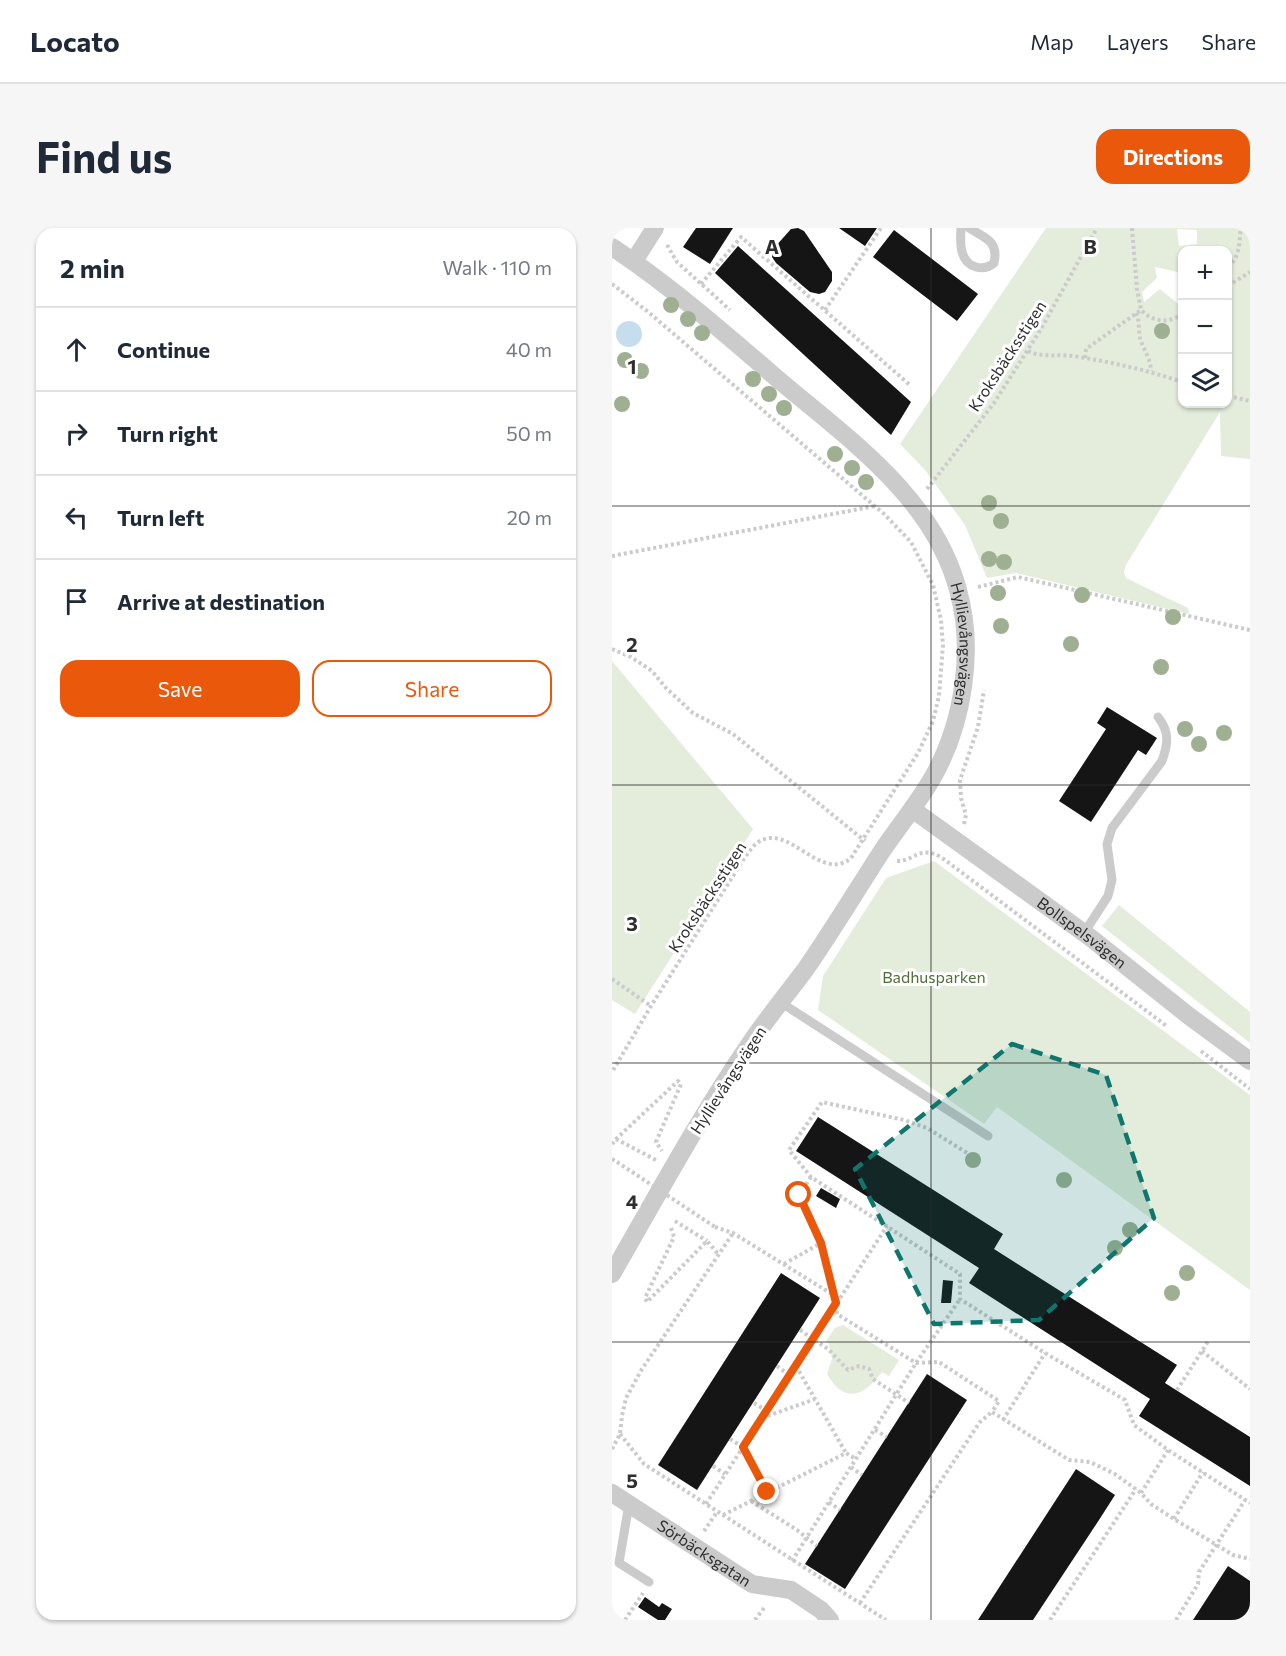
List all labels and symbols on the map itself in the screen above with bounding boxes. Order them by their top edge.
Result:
text: A [765,234,779,258]
text: B [1083,234,1097,258]
street label: Kroksbäcksstigen [964,297,1049,415]
text: 1 [627,354,637,378]
street label: Hyllievångsvägen [947,580,976,708]
text: 2 [626,632,638,656]
street label: Kroksbäcksstigen [664,838,749,956]
street label: Bollspelsvägen [1034,892,1131,972]
text: 3 [626,911,638,935]
park label: Badhusparken [882,967,986,986]
street label: Hyllievångsvägen [686,1022,769,1137]
route start [785,1181,811,1207]
text: 4 [626,1189,638,1213]
text: 5 [626,1468,638,1492]
route end [753,1478,779,1504]
street label: Sörbäcksgatan [654,1515,755,1590]

